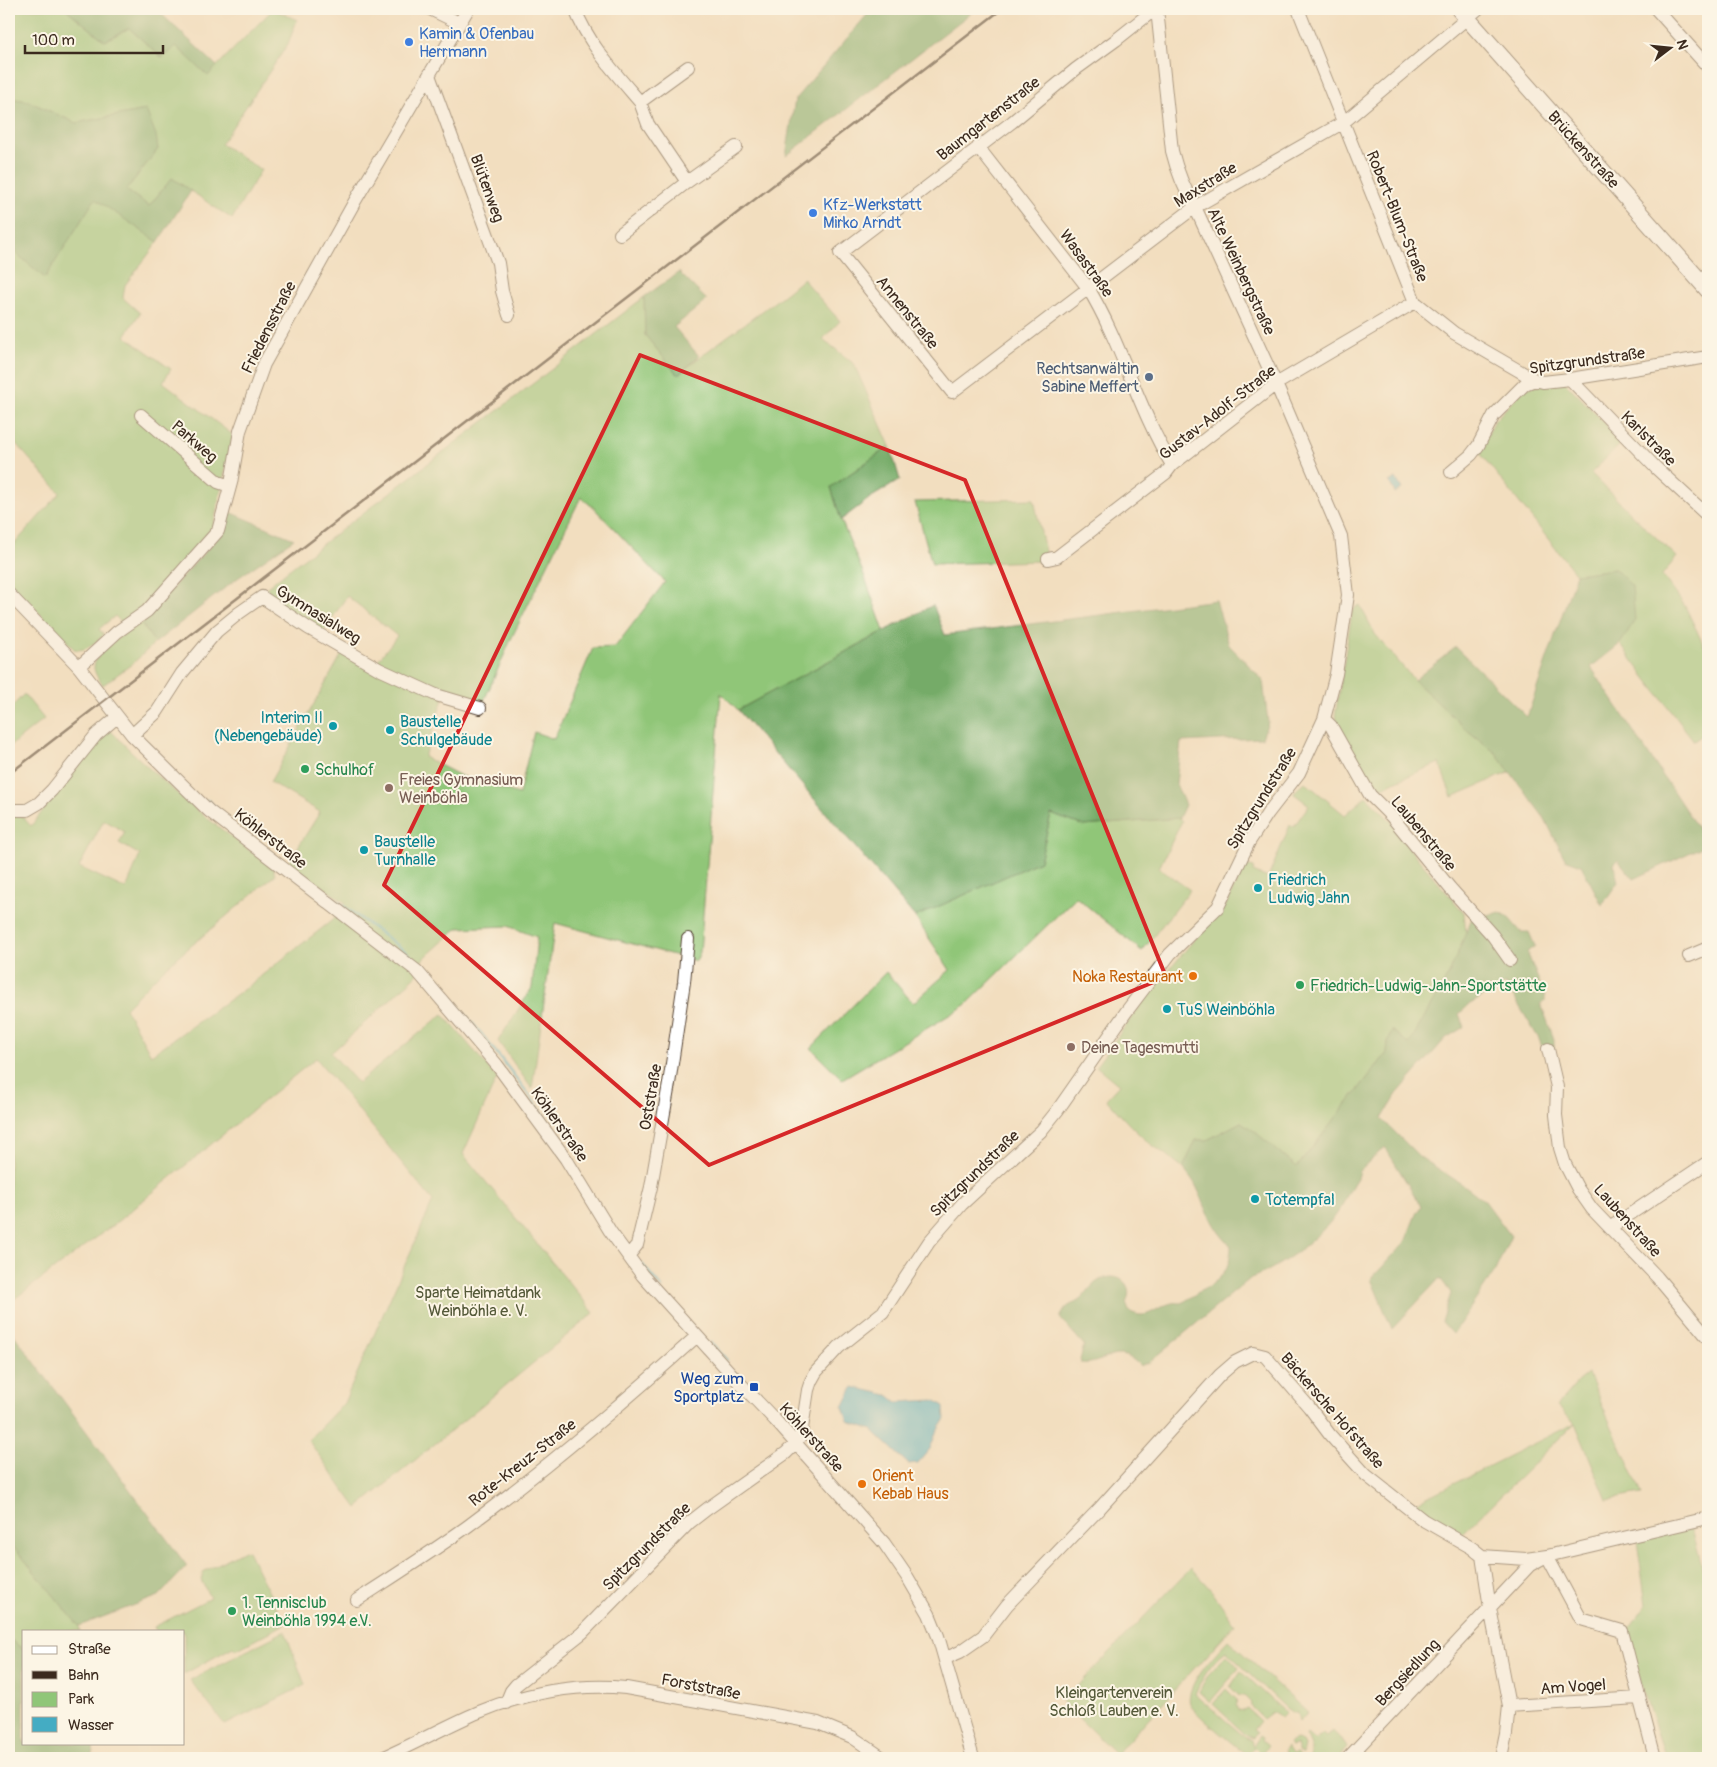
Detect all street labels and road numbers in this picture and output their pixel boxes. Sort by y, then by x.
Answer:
street label: Baumgartenstraße [933,72,1044,165]
street label: Brückenstraße [1543,107,1623,193]
street label: Robert-Blum-Straße [1362,148,1433,285]
street label: Blütenweg [466,152,509,225]
street label: Maxstraße [1170,158,1241,212]
street label: Alte Weinbergstraße [1203,205,1279,338]
street label: Wasastraße [1055,226,1118,302]
street label: Annenstraße [872,272,943,353]
street label: Friedensstraße [237,278,301,377]
street label: Spitzgrundstraße [1528,343,1646,379]
street label: Gustav-Adolf-Straße [1155,361,1280,465]
street label: Karlstraße [1616,407,1680,471]
street label: Parkweg [167,416,222,467]
street label: Gymnasialweg [272,581,365,649]
street label: Spitzgrundstraße [1222,744,1301,853]
street label: Laubenstraße [1386,792,1460,875]
street label: Köhlerstraße [230,804,311,873]
street label: Oststraße [635,1062,667,1132]
street label: Köhlerstraße [526,1083,592,1166]
street label: Spitzgrundstraße [926,1126,1024,1221]
street label: Laubenstraße [1589,1180,1665,1262]
street label: Bäckersche Hofstraße [1276,1348,1388,1473]
street label: Köhlerstraße [775,1399,848,1477]
street label: Rote-Kreuz-Straße [465,1415,580,1511]
street label: Spitzgrundstraße [598,1498,695,1595]
street label: Bergsiedlung [1371,1635,1444,1711]
street label: Forststraße [660,1670,742,1704]
street label: Am Vogel [1540,1675,1607,1699]

